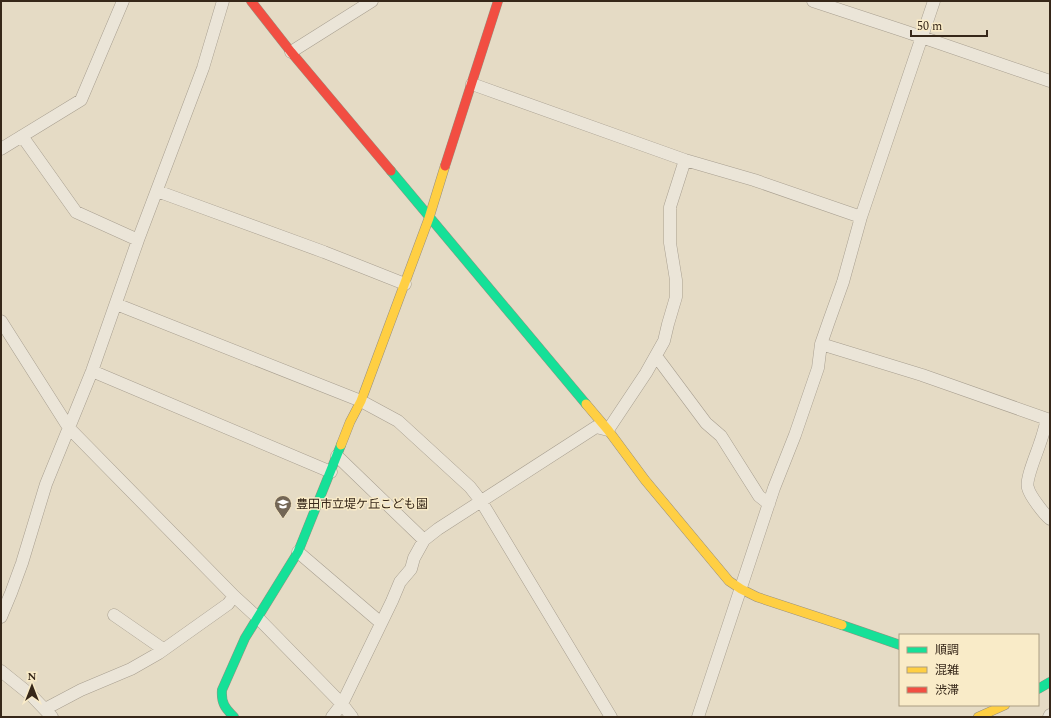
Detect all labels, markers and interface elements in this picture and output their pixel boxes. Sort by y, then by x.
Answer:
scale bar [911,12,987,38]
text: 50 m [917,17,942,36]
school or university icon: 豊田市立堤ケ丘こども園 [273,494,293,519]
place label: 豊田市立堤ケ丘こども園 [296,495,428,514]
legend [899,634,1039,706]
text: 順調 [935,641,959,660]
text: 混雑 [935,661,959,680]
north arrow [12,666,52,706]
text: N [28,668,37,685]
text: 渋滞 [935,681,959,700]

